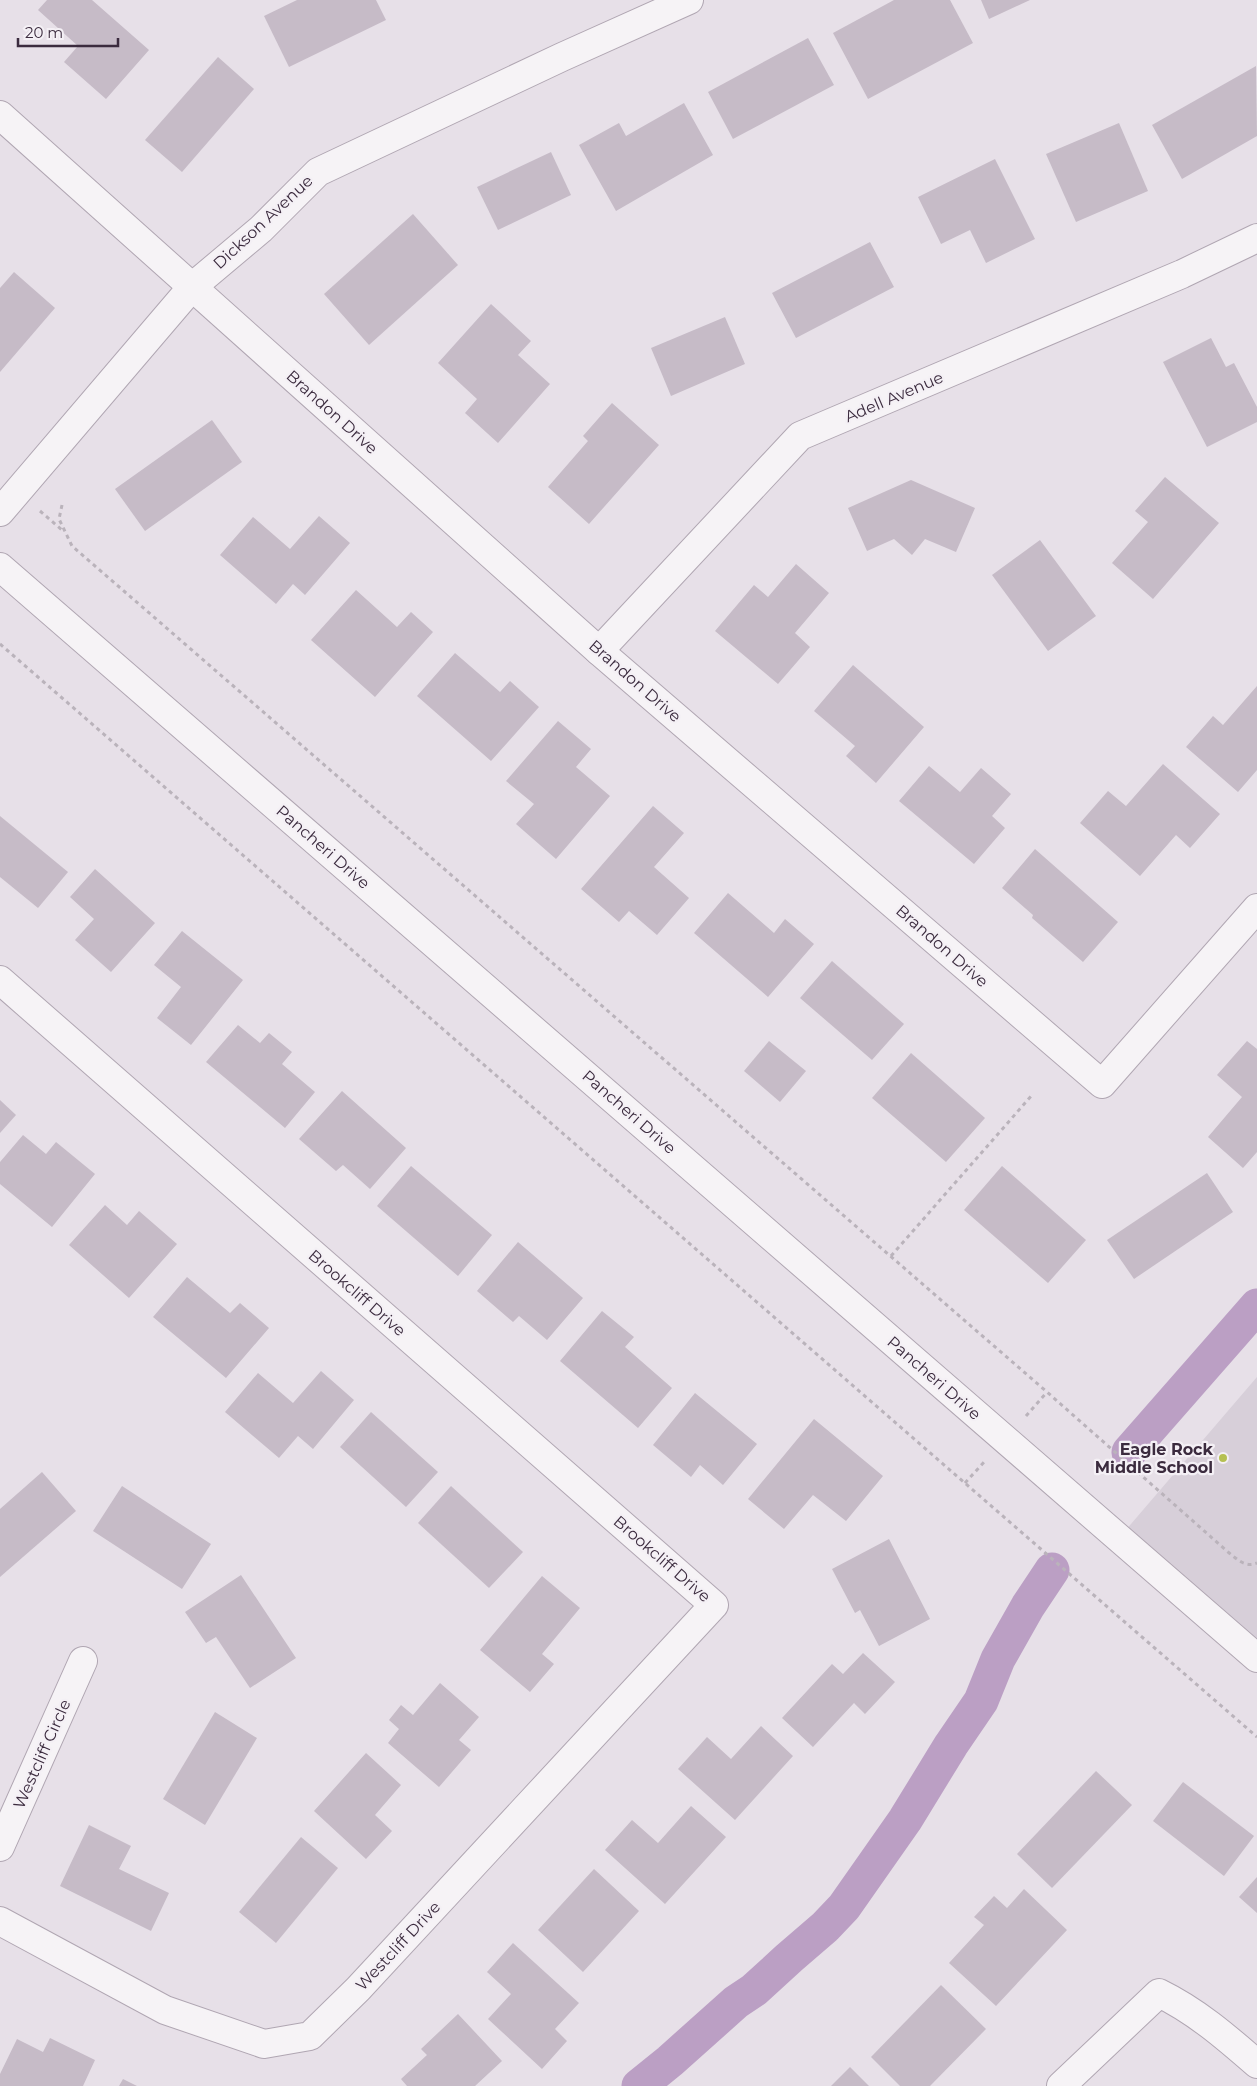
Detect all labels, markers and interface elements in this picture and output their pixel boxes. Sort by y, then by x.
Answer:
scale bar [18,15,118,47]
text: 20 m [25,23,63,42]
street label: Dickson Avenue [209,171,317,273]
street label: Brandon Drive [283,366,381,458]
street label: Adell Avenue [842,368,946,426]
street label: Brandon Drive [585,636,685,726]
street label: Pancheri Drive [272,801,374,893]
street label: Brandon Drive [892,901,992,991]
street label: Pancheri Drive [578,1066,680,1158]
street label: Brookcliff Drive [305,1246,409,1340]
street label: Pancheri Drive [883,1332,985,1424]
place label: Eagle Rock Middle School [1095,1440,1214,1477]
marker: Eagle Rock Middle School [1217,1452,1229,1464]
street label: Brookcliff Drive [610,1512,714,1606]
street label: Westcliff Circle [9,1696,75,1812]
street label: Westcliff Drive [352,1897,444,1995]

